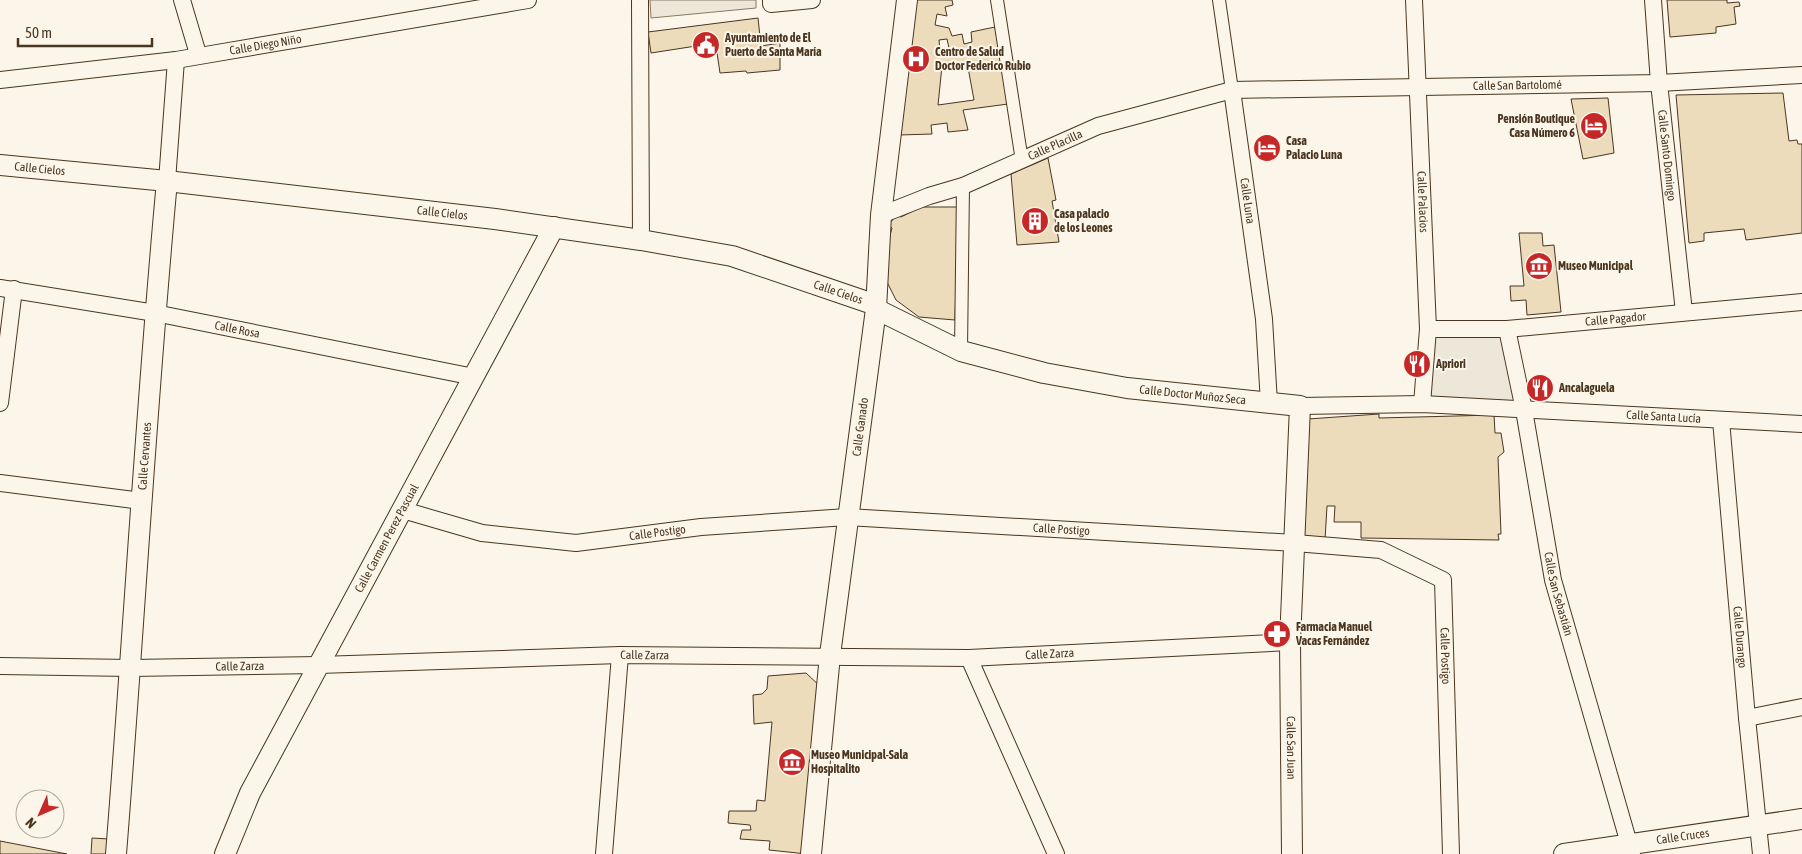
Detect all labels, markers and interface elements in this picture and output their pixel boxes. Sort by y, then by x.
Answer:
scale bar [18,15,151,47]
text: 50 m [25,24,52,41]
public building icon: Ayuntamiento de El Puerto de Santa María [691,30,721,60]
place label: Ayuntamiento de El Puerto de Santa María [724,31,822,59]
street label: Calle Diego Niño [228,32,303,58]
hospital icon: Centro de Salud Doctor Federico Rubio [901,44,931,74]
place label: Centro de Salud Doctor Federico Rubio [935,45,1031,73]
street label: Calle San Bartolomé [1473,78,1562,93]
street label: Calle Santo Domingo [1655,109,1679,202]
hotel icon: Pensión Boutique Casa Número 6 [1579,111,1609,141]
place label: Pensión Boutique Casa Número 6 [1498,112,1576,140]
street label: Calle Placilla [1026,127,1085,163]
hotel icon: Casa Palacio Luna [1252,133,1282,163]
place label: Casa Palacio Luna [1286,134,1343,162]
street label: Calle Cielos [14,159,66,178]
street label: Calle Palacios [1414,171,1431,233]
street label: Calle Luna [1237,177,1258,225]
street label: Calle Cielos [416,203,468,223]
building icon: Casa palacio de los Leones [1020,206,1050,236]
place label: Casa palacio de los Leones [1054,207,1113,235]
museum icon: Museo Municipal [1524,251,1554,281]
place label: Museo Municipal [1558,259,1634,273]
street label: Calle Cielos [812,277,865,307]
street label: Calle Pagador [1585,309,1647,329]
street label: Calle Rosa [213,318,261,341]
restaurant icon: Apriori [1402,349,1432,379]
place label: Apriori [1435,357,1466,371]
restaurant icon: Ancalaguela [1525,373,1555,403]
place label: Ancalaguela [1558,381,1615,395]
street label: Calle Doctor Muñoz Seca [1139,382,1247,407]
street label: Calle Ganado [849,396,871,457]
street label: Calle Santa Lucía [1626,408,1701,426]
street label: Calle Cervantes [135,422,154,490]
street label: Calle Carmen Perez Pascual [352,481,422,595]
street label: Calle Postigo [1033,521,1091,538]
street label: Calle Postigo [628,522,687,543]
street label: Calle San Sebastián [1541,551,1576,638]
street label: Calle Durango [1730,606,1750,669]
pharmacy icon: Farmacia Manuel Vacas Fernández [1262,619,1292,649]
place label: Farmacia Manuel Vacas Fernández [1295,620,1373,648]
street label: Calle Postigo [1437,627,1453,685]
street label: Calle Zarza [1025,646,1074,662]
street label: Calle Zarza [620,648,669,662]
street label: Calle Zarza [215,659,264,674]
street label: Calle San Juan [1284,716,1298,780]
museum icon: Museo Municipal-Sala Hospitalito [777,747,807,777]
place label: Museo Municipal-Sala Hospitalito [811,748,909,776]
north arrow [15,789,65,839]
text: N [22,815,39,832]
street label: Calle Cruces [1655,826,1710,847]

